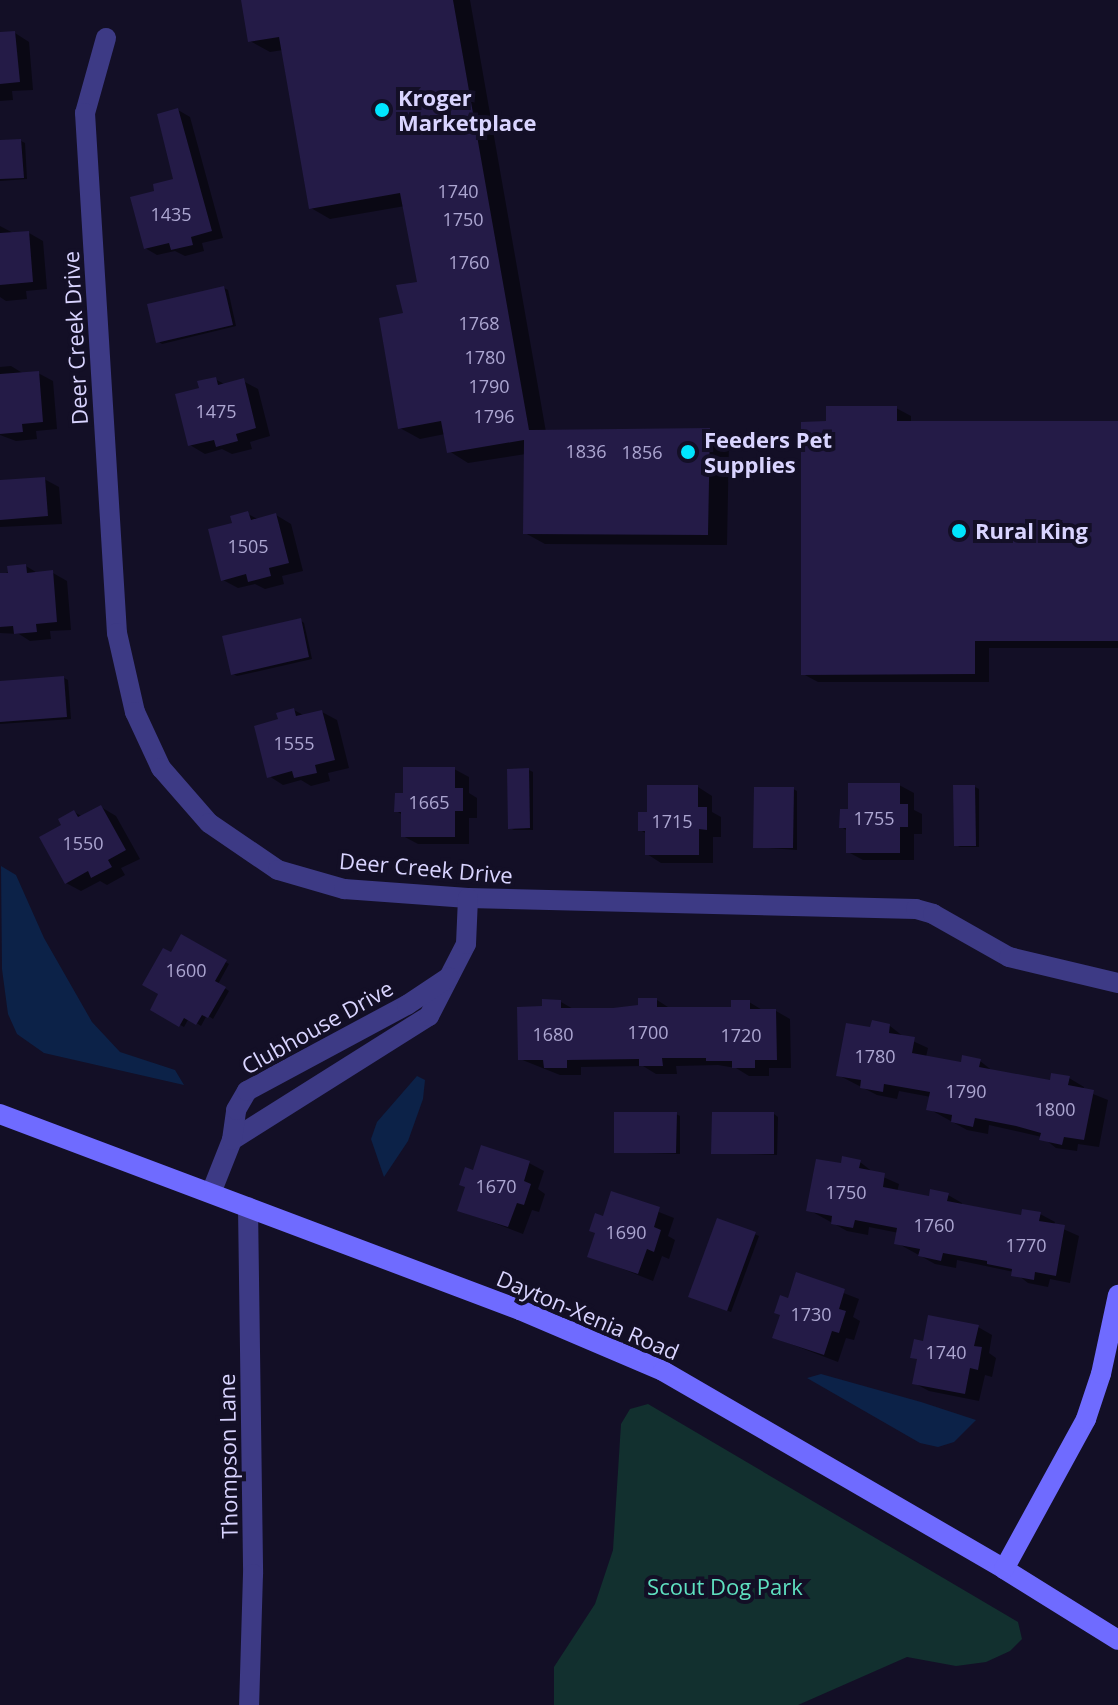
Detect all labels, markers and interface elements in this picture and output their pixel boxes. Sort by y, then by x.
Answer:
place label: Kroger Marketplace [398,84,536,136]
marker: Kroger Marketplace [373,101,391,119]
house number: 1740 [437,180,479,202]
house number: 1435 [150,203,192,225]
house number: 1750 [442,208,484,230]
street label: Deer Creek Drive [57,250,93,426]
house number: 1760 [448,251,490,273]
house number: 1768 [458,312,500,334]
house number: 1780 [464,346,506,368]
house number: 1790 [468,375,510,397]
house number: 1475 [195,400,237,422]
house number: 1796 [473,405,515,427]
place label: Feeders Pet Supplies [704,426,832,478]
house number: 1836 [565,440,607,462]
house number: 1856 [621,441,663,463]
marker: Feeders Pet Supplies [679,443,697,461]
place label: Rural King [975,518,1088,544]
marker: Rural King [950,522,968,540]
house number: 1505 [227,535,269,557]
house number: 1555 [273,732,315,754]
house number: 1665 [408,791,450,813]
house number: 1755 [853,807,895,829]
house number: 1715 [651,810,693,832]
house number: 1550 [62,832,104,854]
street label: Deer Creek Drive [338,847,514,889]
house number: 1600 [165,959,207,981]
street label: Clubhouse Drive [237,974,397,1080]
house number: 1700 [627,1021,669,1043]
house number: 1680 [532,1023,574,1045]
house number: 1720 [720,1024,762,1046]
house number: 1780 [854,1045,896,1067]
house number: 1790 [945,1080,987,1102]
house number: 1800 [1034,1098,1076,1120]
house number: 1670 [475,1175,517,1197]
house number: 1750 [825,1181,867,1203]
house number: 1760 [913,1214,955,1236]
house number: 1690 [605,1221,647,1243]
house number: 1770 [1005,1234,1047,1256]
street label: Dayton-Xenia Road [493,1265,683,1365]
house number: 1730 [790,1303,832,1325]
house number: 1740 [925,1341,967,1363]
street label: Thompson Lane [213,1373,243,1539]
park label: Scout Dog Park [647,1574,803,1600]

